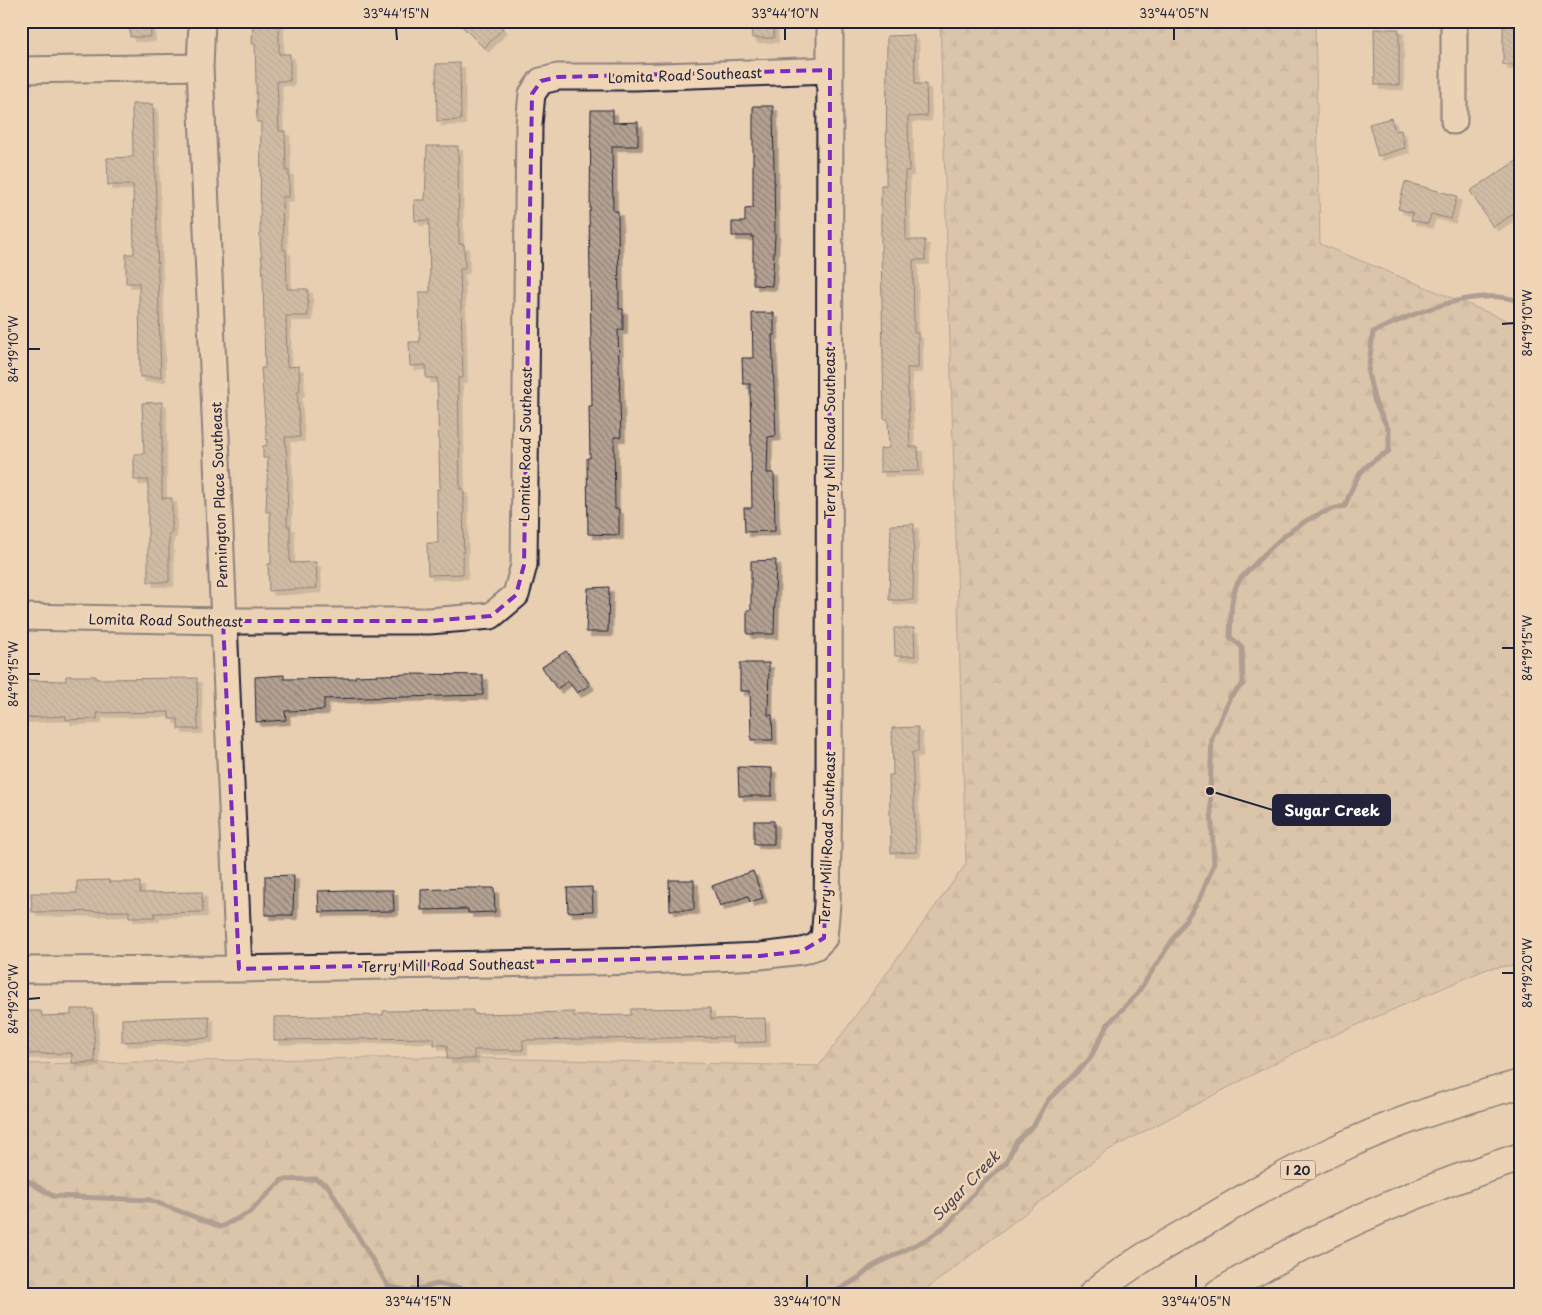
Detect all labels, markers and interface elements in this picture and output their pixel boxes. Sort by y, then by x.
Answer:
text: 33°44'15"N [363,4,429,22]
text: 33°44'10"N [751,4,819,22]
text: 33°44'05"N [1139,4,1209,22]
street label: Lomita Road Southeast [607,62,763,88]
text: 84°19'10"W [1518,289,1536,357]
text: 84°19'10"W [4,315,22,383]
street label: Terry Mill Road Southeast [819,346,840,520]
street label: Lomita Road Southeast [513,366,537,521]
street label: Pennington Place Southeast [205,401,233,589]
street label: Lomita Road Southeast [89,608,244,632]
text: 84°19'15"W [1518,614,1536,681]
text: 84°19'15"W [4,640,22,707]
street label: Terry Mill Road Southeast [813,750,841,925]
callout: Sugar Creek [1273,795,1390,825]
text: Sugar Creek [1284,798,1380,821]
text: 84°19'20"W [1518,937,1536,1008]
street label: Terry Mill Road Southeast [361,953,535,977]
text: 84°19'20"W [4,963,22,1034]
water label: Sugar Creek [925,1144,1005,1226]
road number: I 20 [1280,1160,1316,1180]
text: 33°44'15"N [385,1292,451,1310]
text: 33°44'10"N [773,1292,841,1310]
text: 33°44'05"N [1161,1292,1231,1310]

